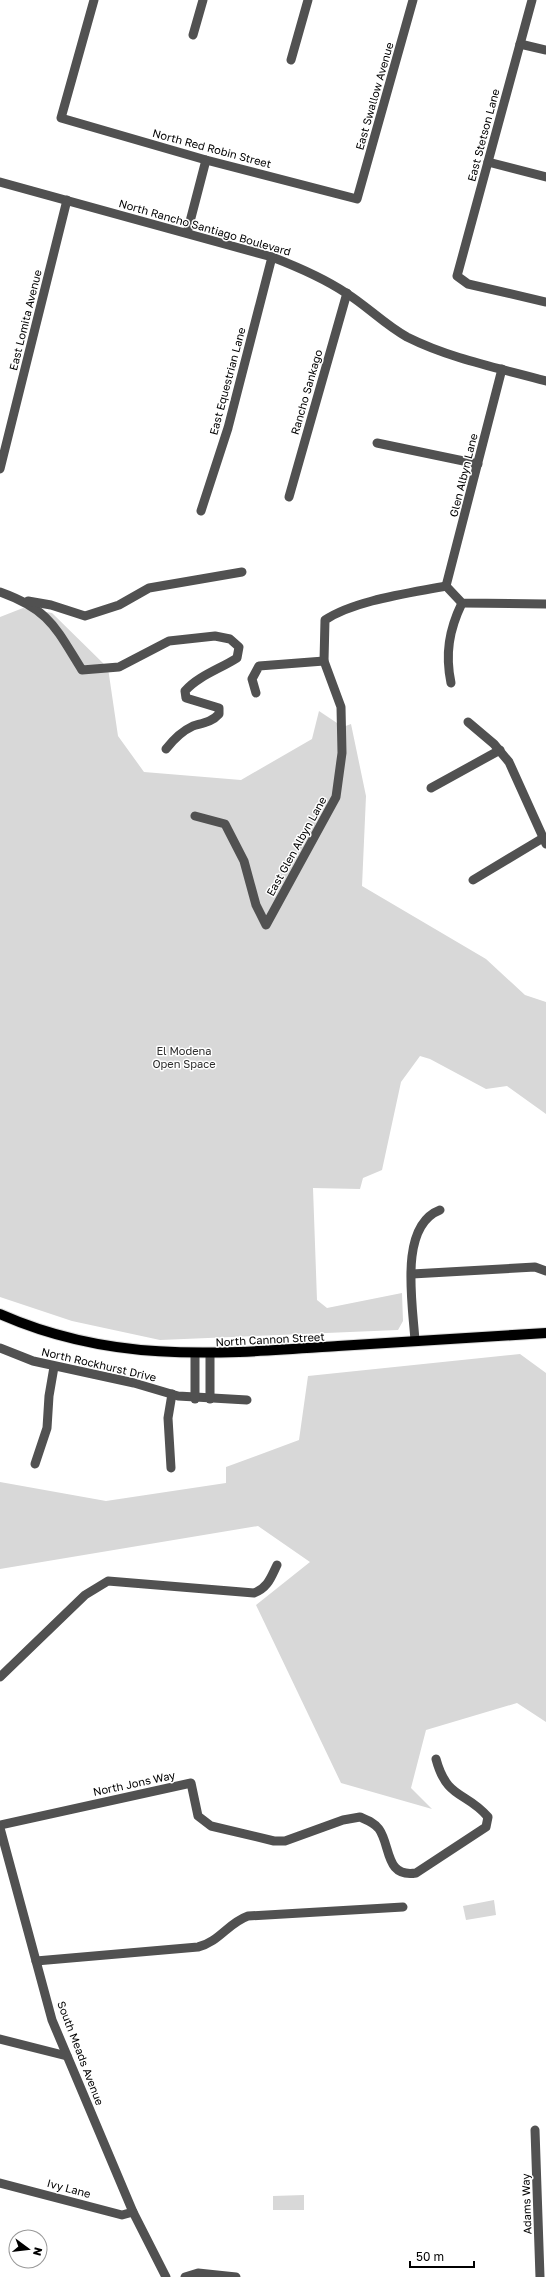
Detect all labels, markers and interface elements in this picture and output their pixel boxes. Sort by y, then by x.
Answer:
street label: East Swallow Avenue [352,41,396,151]
street label: East Stetson Lane [464,87,502,183]
street label: North Red Robin Street [151,126,273,170]
street label: North Rancho Santiago Boulevard [117,196,293,258]
street label: East Lomita Avenue [6,268,44,372]
street label: East Equestrian Lane [206,326,248,436]
street label: Rancho Sankago [288,347,325,436]
street label: Glen Albyn Lane [446,432,480,518]
street label: East Glen Albyn Lane [263,794,329,898]
park label: El Modena Open Space [152,1044,216,1070]
street label: North Cannon Street [215,1330,325,1348]
street label: North Rockhurst Drive [40,1344,158,1384]
street label: North Jons Way [92,1768,176,1798]
street label: South Meads Avenue [55,1999,107,2107]
street label: Adams Way [518,2173,534,2235]
street label: Ivy Lane [46,2176,92,2200]
north arrow [8,2229,48,2269]
scale bar [410,2243,474,2269]
text: N [31,2246,46,2257]
text: 50 m [416,2249,444,2264]

